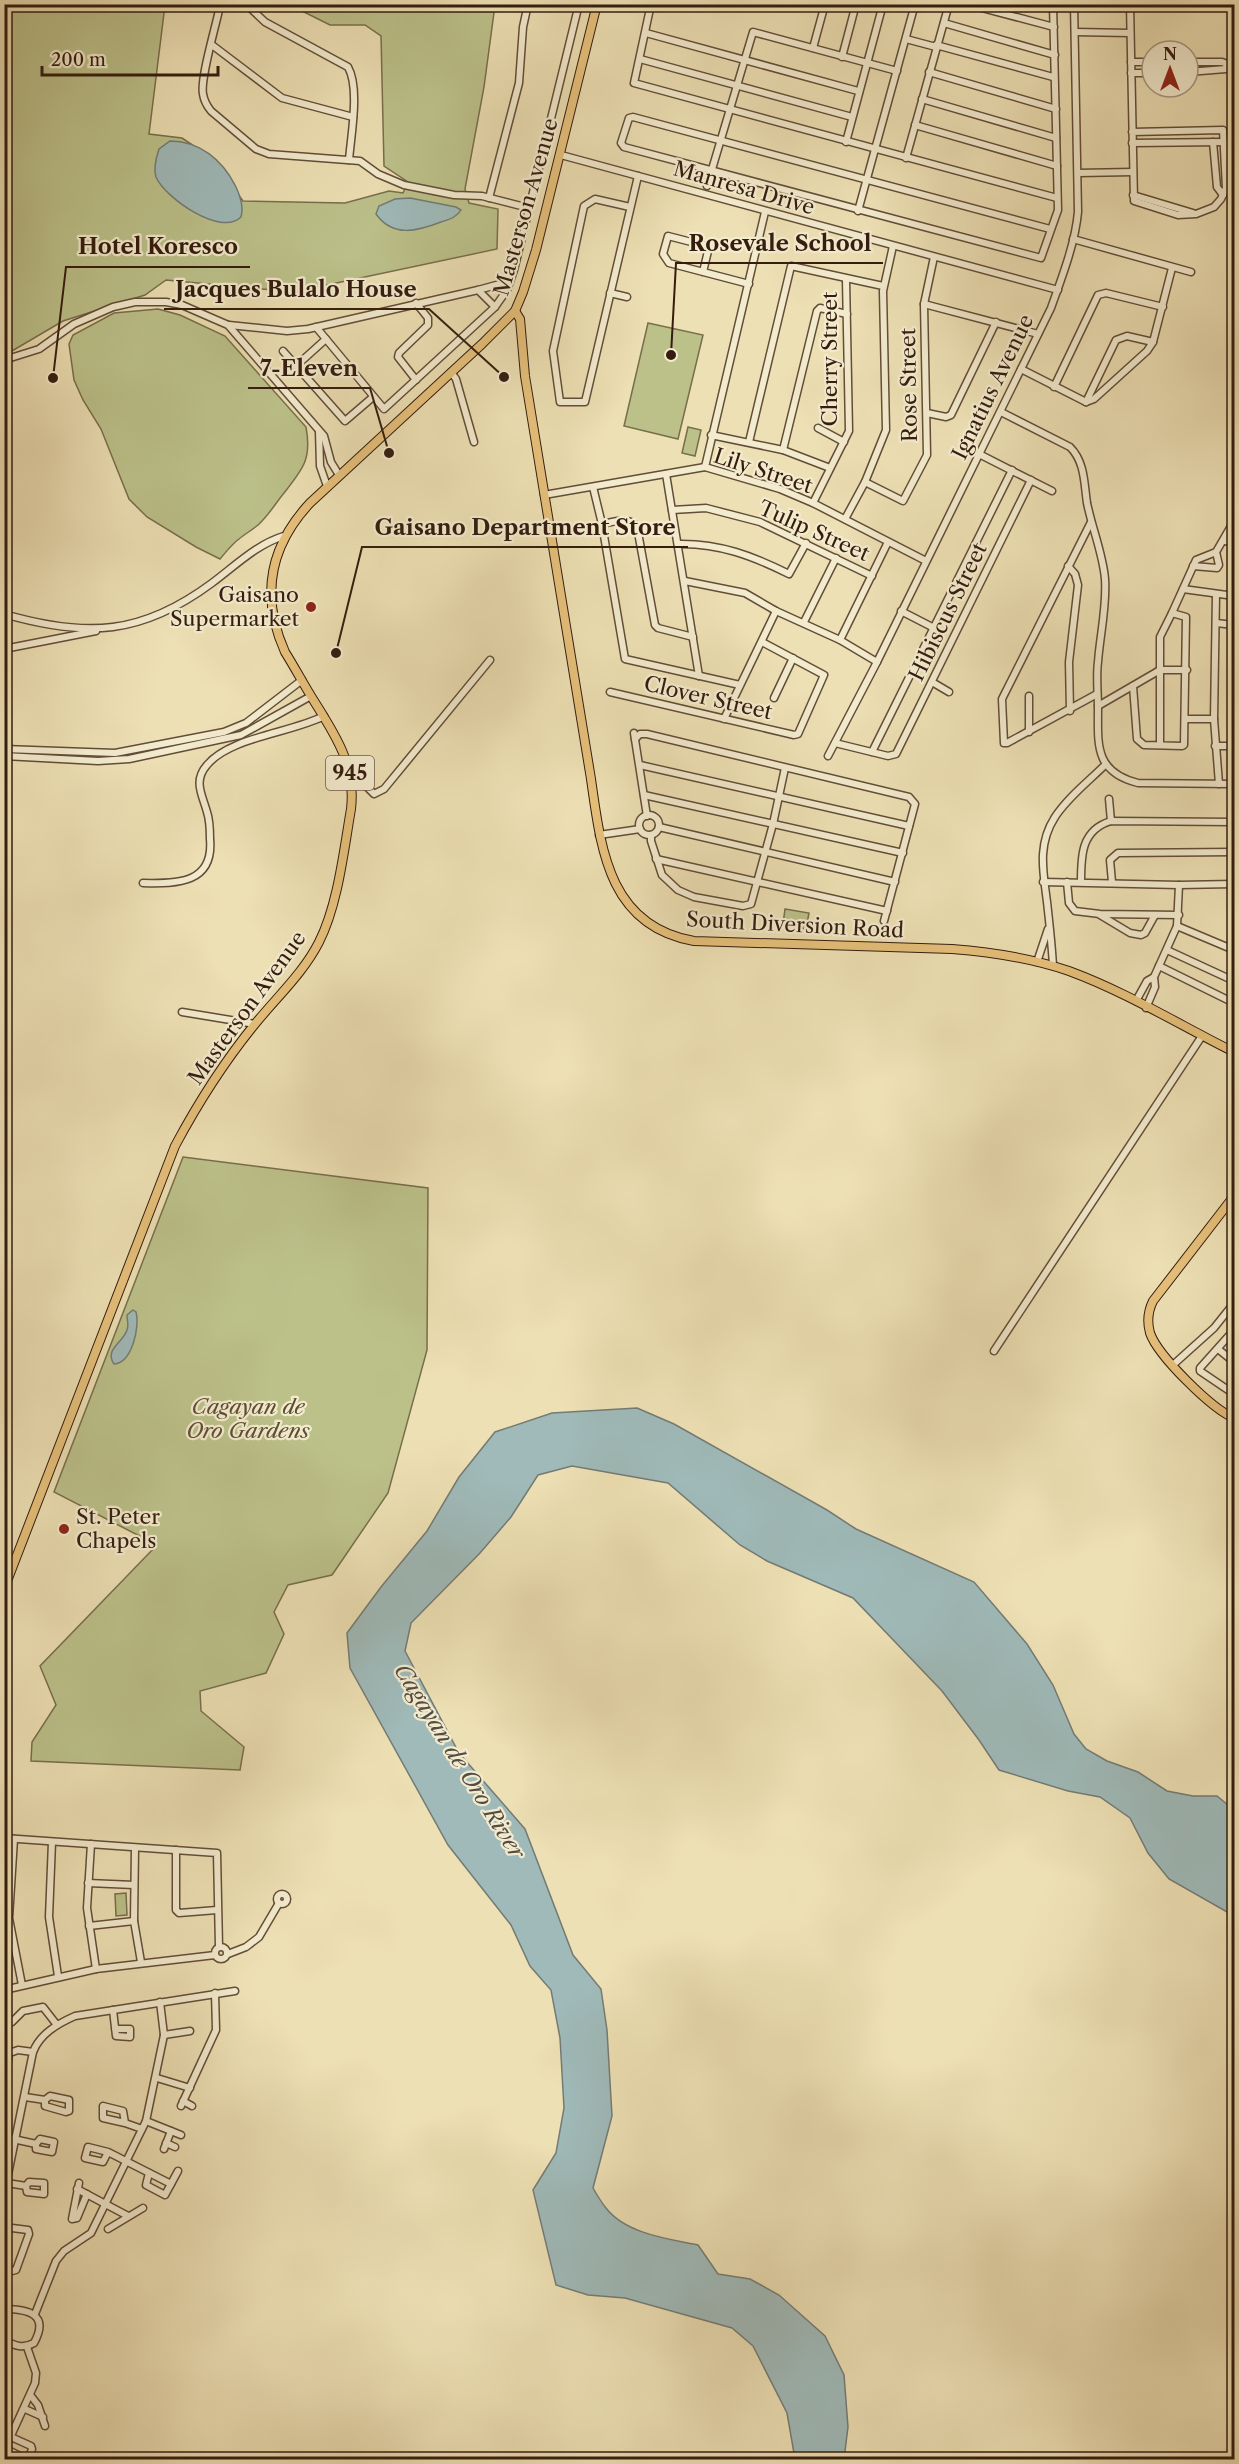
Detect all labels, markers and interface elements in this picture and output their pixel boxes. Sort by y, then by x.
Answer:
scale bar [42,39,218,77]
north arrow [1140,39,1200,99]
text: N [1163,44,1177,64]
text: 200 m [51,49,106,71]
street label: Masterson Avenue [488,115,563,299]
street label: Manresa Drive [671,155,818,220]
callout: Rosevale School [676,223,883,263]
callout: Hotel Koresco [66,227,250,267]
text: Rosevale School [689,230,872,257]
text: Hotel Koresco [78,233,238,260]
callout: Jacques Bulalo House [164,269,429,309]
text: Jacques Bulalo House [171,276,417,303]
street label: Cherry Street [817,291,842,426]
street label: Ignatius Avenue [947,310,1038,463]
street label: Rose Street [895,327,922,442]
callout: 7-Eleven [248,348,370,388]
text: 7-Eleven [260,355,358,382]
street label: Lily Street [711,443,816,498]
street label: Tulip Street [755,495,874,566]
callout: Gaisano Department Store [362,507,688,547]
text: Gaisano Department Store [374,514,676,541]
street label: Hibiscus Street [903,538,992,685]
place label: Gaisano Supermarket [170,582,300,631]
marker: Gaisano Supermarket [304,600,318,614]
street label: Clover Street [642,671,775,725]
road number: 945 [326,756,374,790]
street label: South Diversion Road [685,906,905,943]
street label: Masterson Avenue [182,926,311,1089]
park label: Cagayan de Oro Gardens [186,1394,311,1443]
place label: St. Peter Chapels [76,1504,160,1553]
marker: St. Peter Chapels [57,1522,71,1536]
water label: Cagayan de Oro River [388,1659,532,1865]

